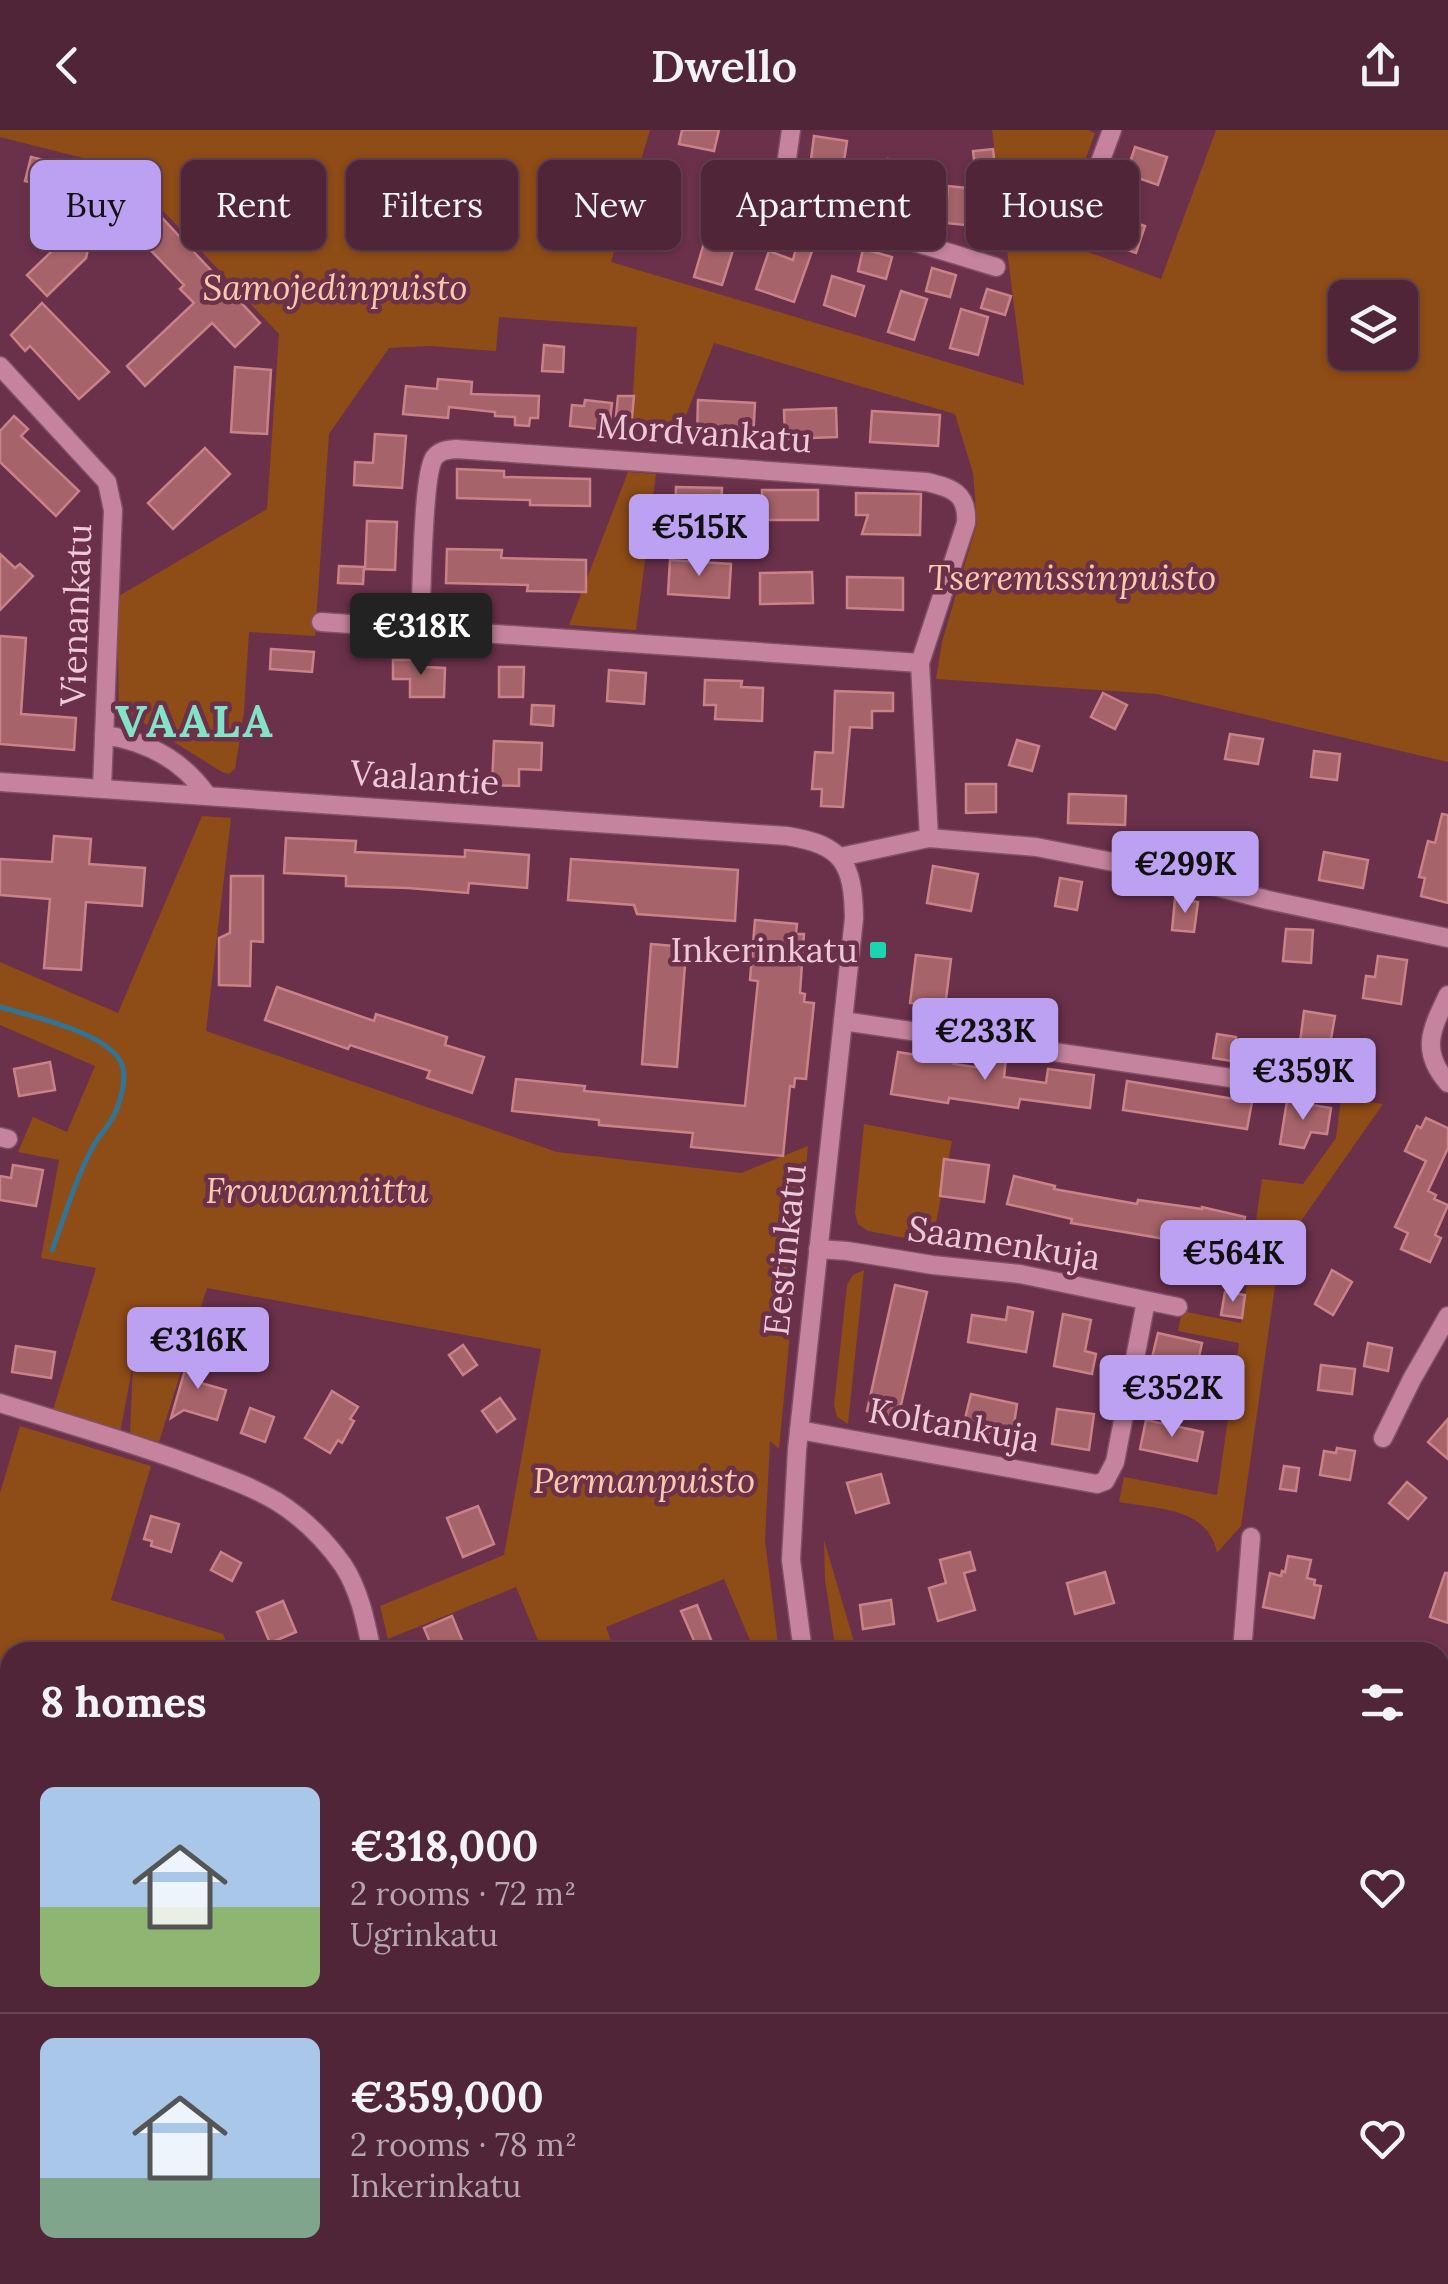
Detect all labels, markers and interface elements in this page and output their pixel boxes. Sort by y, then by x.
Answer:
text: Dwello [651,37,797,94]
icon: back [40,38,95,93]
icon: share [1353,38,1408,93]
chip: Buy [30,160,161,250]
chip: Rent [181,160,326,250]
chip: Filters [346,160,518,250]
chip: New [538,160,681,250]
chip: Apartment [701,160,946,250]
chip: House [966,160,1139,250]
park label: Samojedinpuisto [203,265,467,310]
map controls [1328,280,1418,370]
button: layers [1328,280,1418,370]
street label: Mordvankatu [595,403,813,462]
pin: €515K [629,494,769,579]
text: €515K [651,506,747,547]
street label: Vienankatu [50,523,101,708]
park label: Tseremissinpuisto [928,555,1216,600]
pin: €318K [351,593,491,678]
text: €318K [372,605,470,646]
district label: VAALA [115,692,275,749]
street label: Vaalantie [348,750,501,805]
pin: €299K [1115,831,1255,916]
text: €299K [1134,843,1236,884]
place label: Inkerinkatu [671,927,858,972]
marker: Inkerinkatu [867,939,889,961]
pin: €233K [915,998,1055,1083]
text: €233K [934,1010,1036,1051]
pin: €359K [1233,1038,1373,1123]
text: €359K [1252,1050,1354,1091]
street label: Eestinkatu [753,1162,816,1338]
park label: Frouvanniittu [205,1168,429,1213]
street label: Saamenkuja [905,1205,1104,1280]
pin: €564K [1163,1220,1303,1305]
text: €564K [1182,1232,1284,1273]
pin: €316K [128,1307,268,1392]
text: €316K [149,1319,247,1360]
pin: €352K [1102,1355,1242,1440]
text: €352K [1122,1367,1222,1408]
street label: Koltankuja [865,1387,1043,1462]
park label: Permanpuisto [533,1458,755,1503]
text: 8 homes [40,1675,207,1729]
icon: filters [1355,1675,1410,1730]
text: €318,000 [350,1819,539,1873]
icon: home [120,1827,240,1947]
icon: heart [1355,1860,1410,1915]
text: 2 rooms · 72 m² [350,1873,576,1914]
text: Ugrinkatu [350,1914,498,1955]
text: €359,000 [350,2070,544,2124]
icon: home [120,2078,240,2198]
icon: heart [1355,2111,1410,2166]
text: 2 rooms · 78 m² [350,2124,577,2165]
text: Inkerinkatu [350,2165,521,2206]

